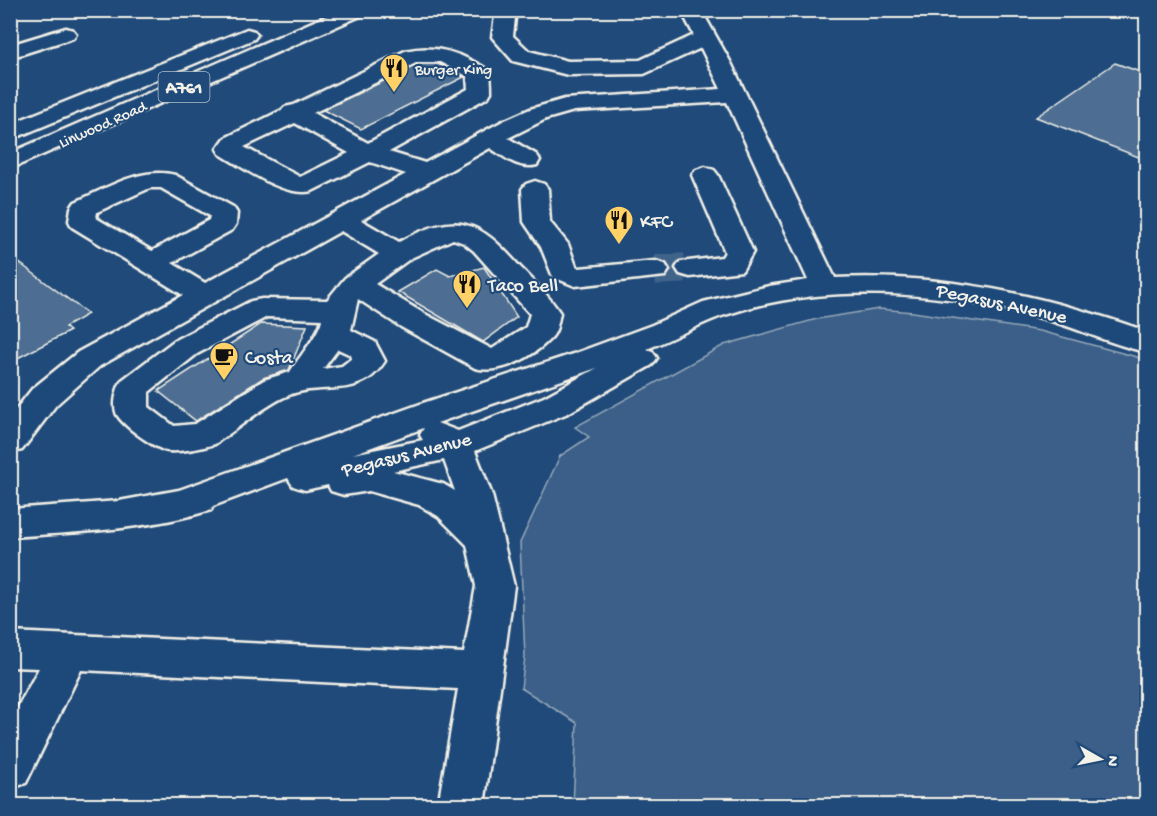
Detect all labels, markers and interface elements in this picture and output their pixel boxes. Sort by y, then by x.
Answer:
restaurant icon: Burger King [378,52,410,94]
place label: Burger King [414,62,492,81]
road number: A761 [158,72,210,102]
street label: Linwood Road [57,98,152,154]
restaurant icon: KFC [603,204,635,246]
place label: KFC [640,212,673,235]
restaurant icon: Taco Bell [451,268,483,310]
place label: Taco Bell [487,276,558,299]
street label: Pegasus Avenue [933,280,1069,331]
cafe icon: Costa [208,340,240,382]
place label: Costa [245,348,294,371]
street label: Pegasus Avenue [339,429,475,484]
north arrow [1070,729,1130,789]
text: N [1101,754,1122,768]

